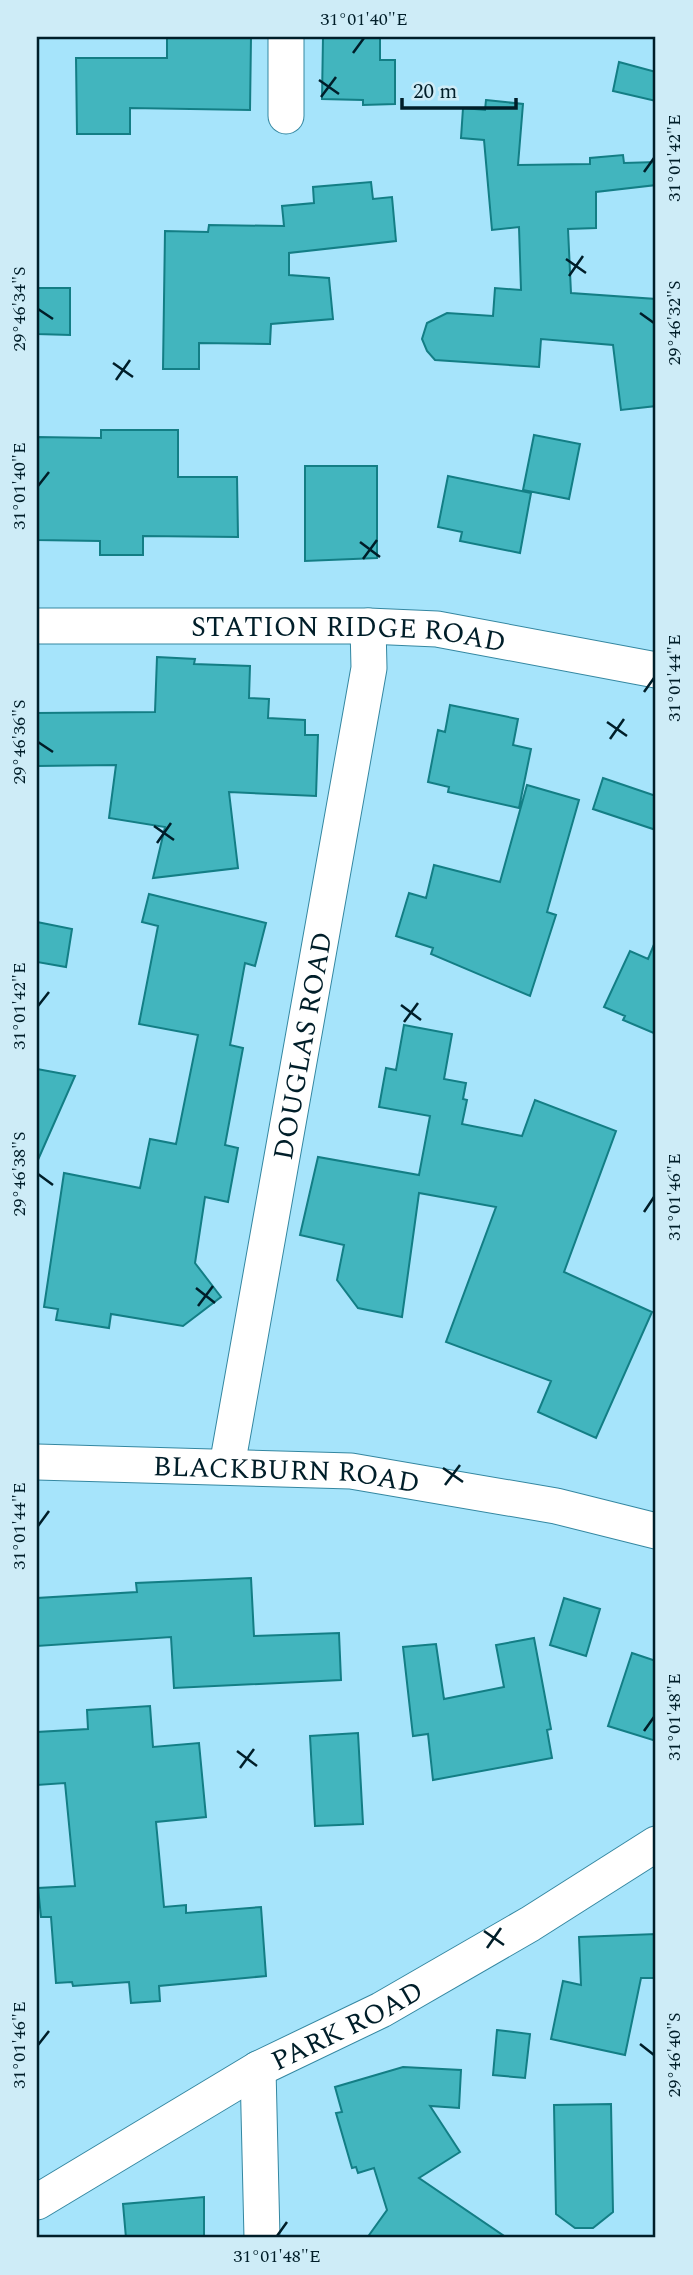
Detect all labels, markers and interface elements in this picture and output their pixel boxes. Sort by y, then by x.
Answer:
text: 31°01'40"E [320,6,408,33]
scale bar [402,66,516,110]
text: 20 m [413,76,457,108]
text: 31°01'42"E [661,114,688,202]
text: 29°46'34"S [6,266,33,352]
text: 29°46'32"S [661,280,688,366]
text: 31°01'40"E [6,442,33,530]
street label: STATION RIDGE ROAD [191,606,509,664]
text: 31°01'44"E [661,634,688,722]
text: 29°46'36"S [6,699,33,785]
street label: DOUGLAS ROAD [262,928,345,1163]
text: 31°01'42"E [6,962,33,1050]
text: 29°46'38"S [6,1131,33,1217]
text: 31°01'46"E [661,1153,688,1241]
street label: BLACKBURN ROAD [152,1445,423,1505]
text: 31°01'44"E [6,1482,33,1570]
text: 31°01'48"E [661,1673,688,1761]
street label: PARK ROAD [264,1970,432,2083]
text: 31°01'46"E [6,2001,33,2089]
text: 29°46'40"S [661,2012,688,2098]
text: 31°01'48"E [233,2243,321,2270]

